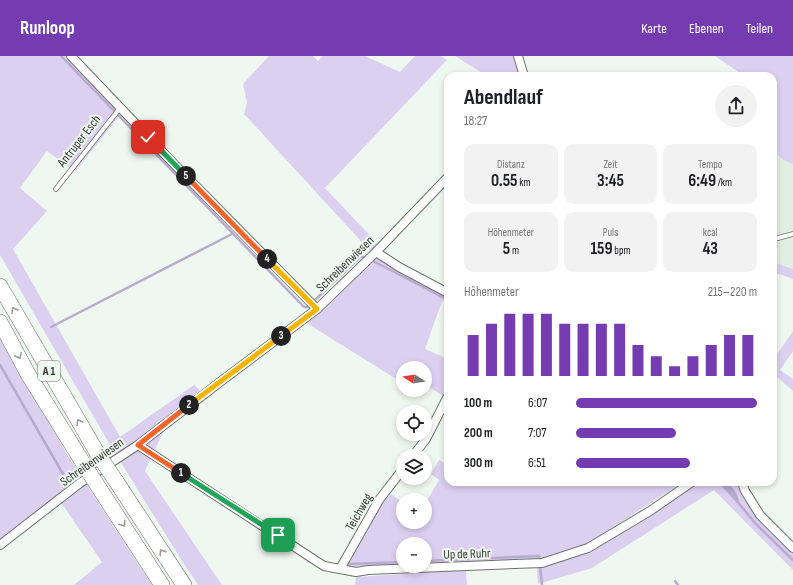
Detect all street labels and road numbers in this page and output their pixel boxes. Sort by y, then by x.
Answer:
street label: Antruper Esch [53,112,104,171]
street label: Schreibenwiesen [313,233,377,295]
road number: A 1 [38,361,60,381]
street label: Schreibenwiesen [57,434,127,490]
street label: Teichweg [342,490,376,534]
street label: Up de Ruhr [443,545,491,563]

